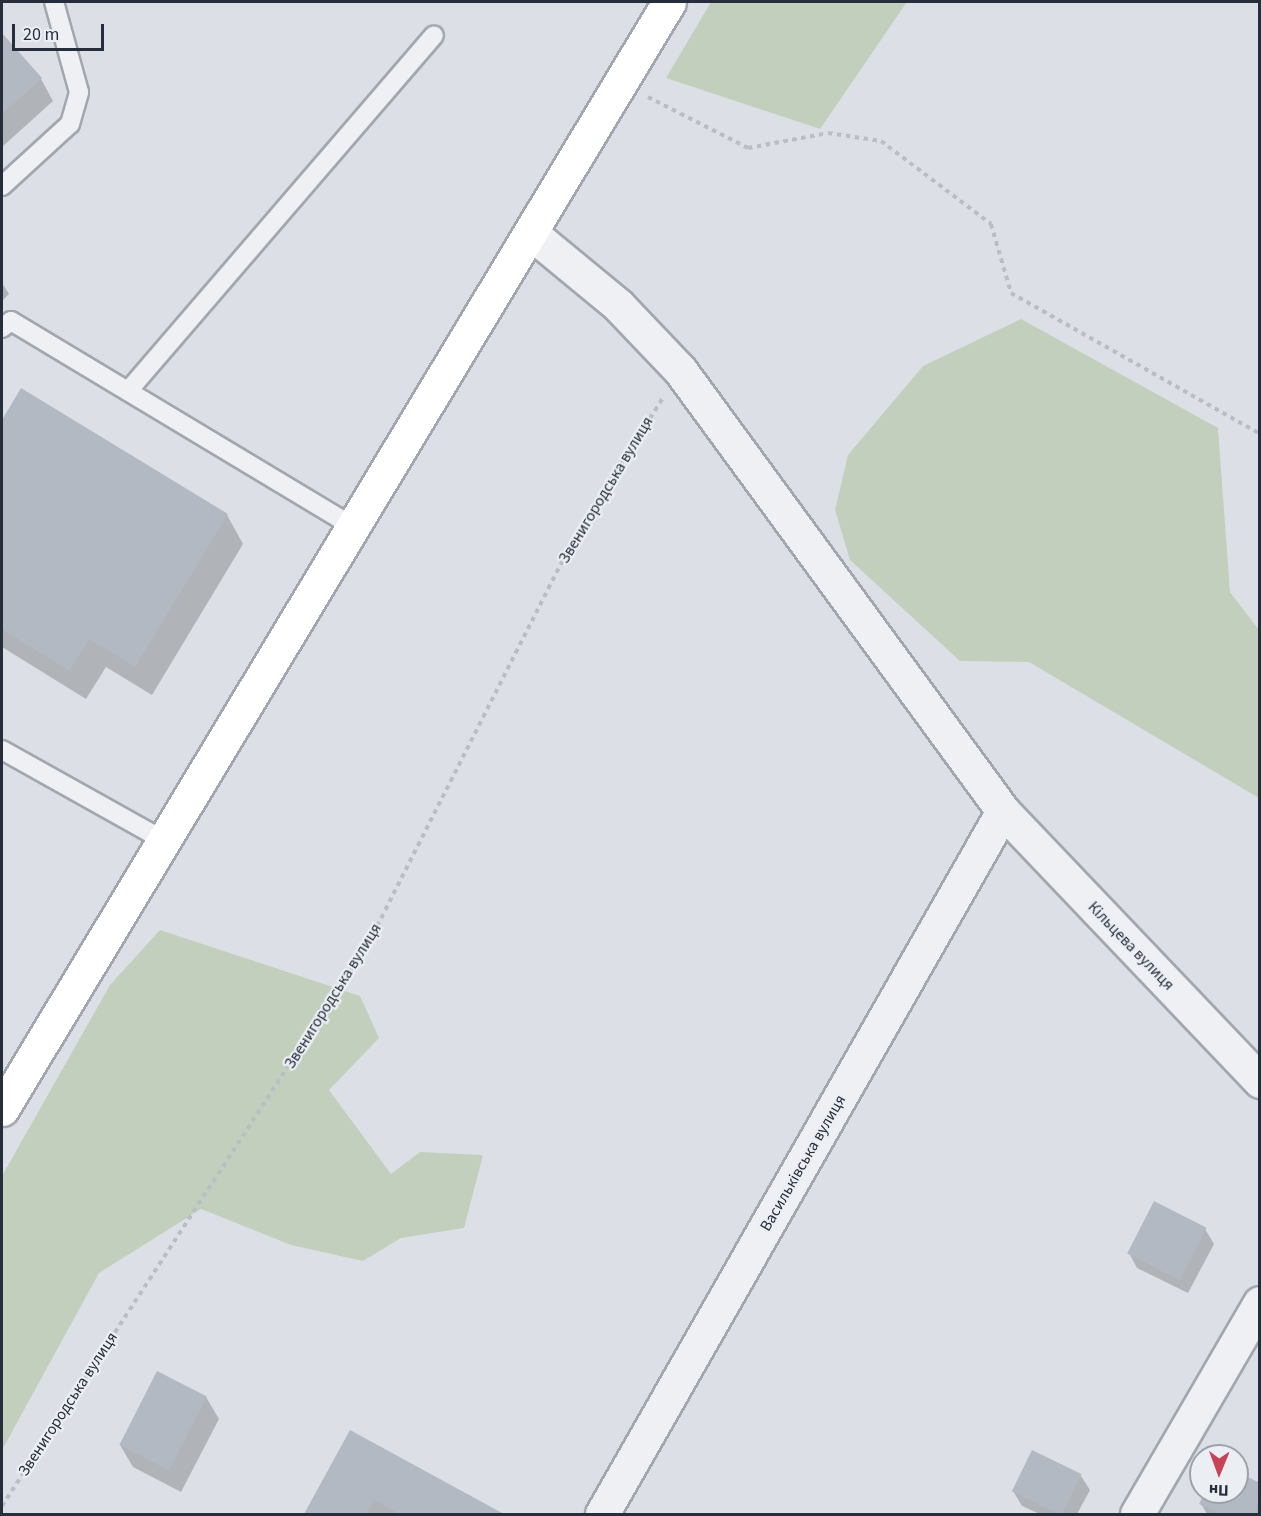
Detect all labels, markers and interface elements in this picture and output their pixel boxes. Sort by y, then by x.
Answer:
scale bar [15,12,106,50]
text: 20 m [23,22,59,47]
street label: Звенигородська вулиця [555,413,657,567]
street label: Кільцева вулиця [1084,898,1178,994]
street label: Звенигородська вулиця [280,920,386,1072]
street label: Васильківська вулиця [756,1091,850,1235]
street label: Звенигородська вулиця [14,1328,122,1480]
north arrow [1189,1444,1249,1504]
text: Пн [1209,1479,1229,1501]

